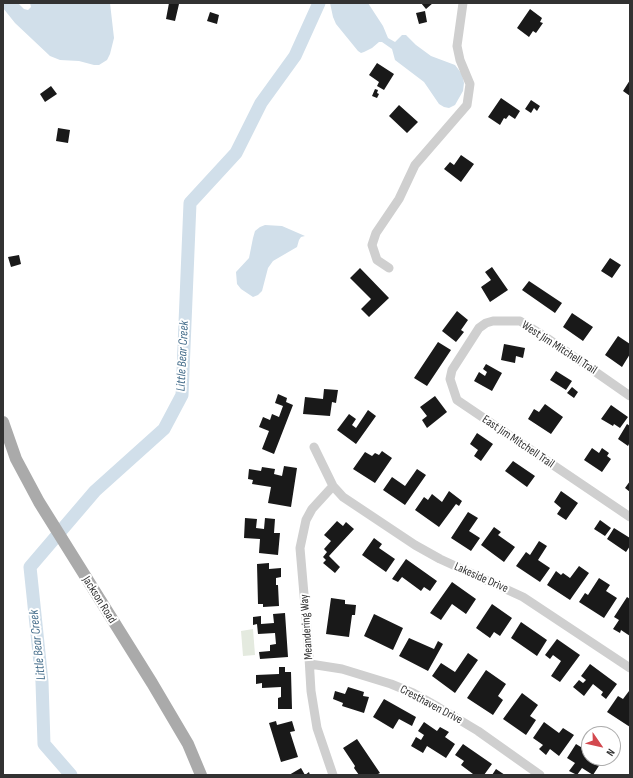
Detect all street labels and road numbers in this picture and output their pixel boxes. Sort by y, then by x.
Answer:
street label: West Jim Mitchell Trail [519,318,599,378]
street label: East Jim Mitchell Trail [479,413,557,471]
street label: Lakeside Drive [452,560,510,596]
street label: Jackson Road [79,574,119,626]
street label: Meandering Way [298,594,316,660]
street label: Cresthaven Drive [397,682,465,728]

